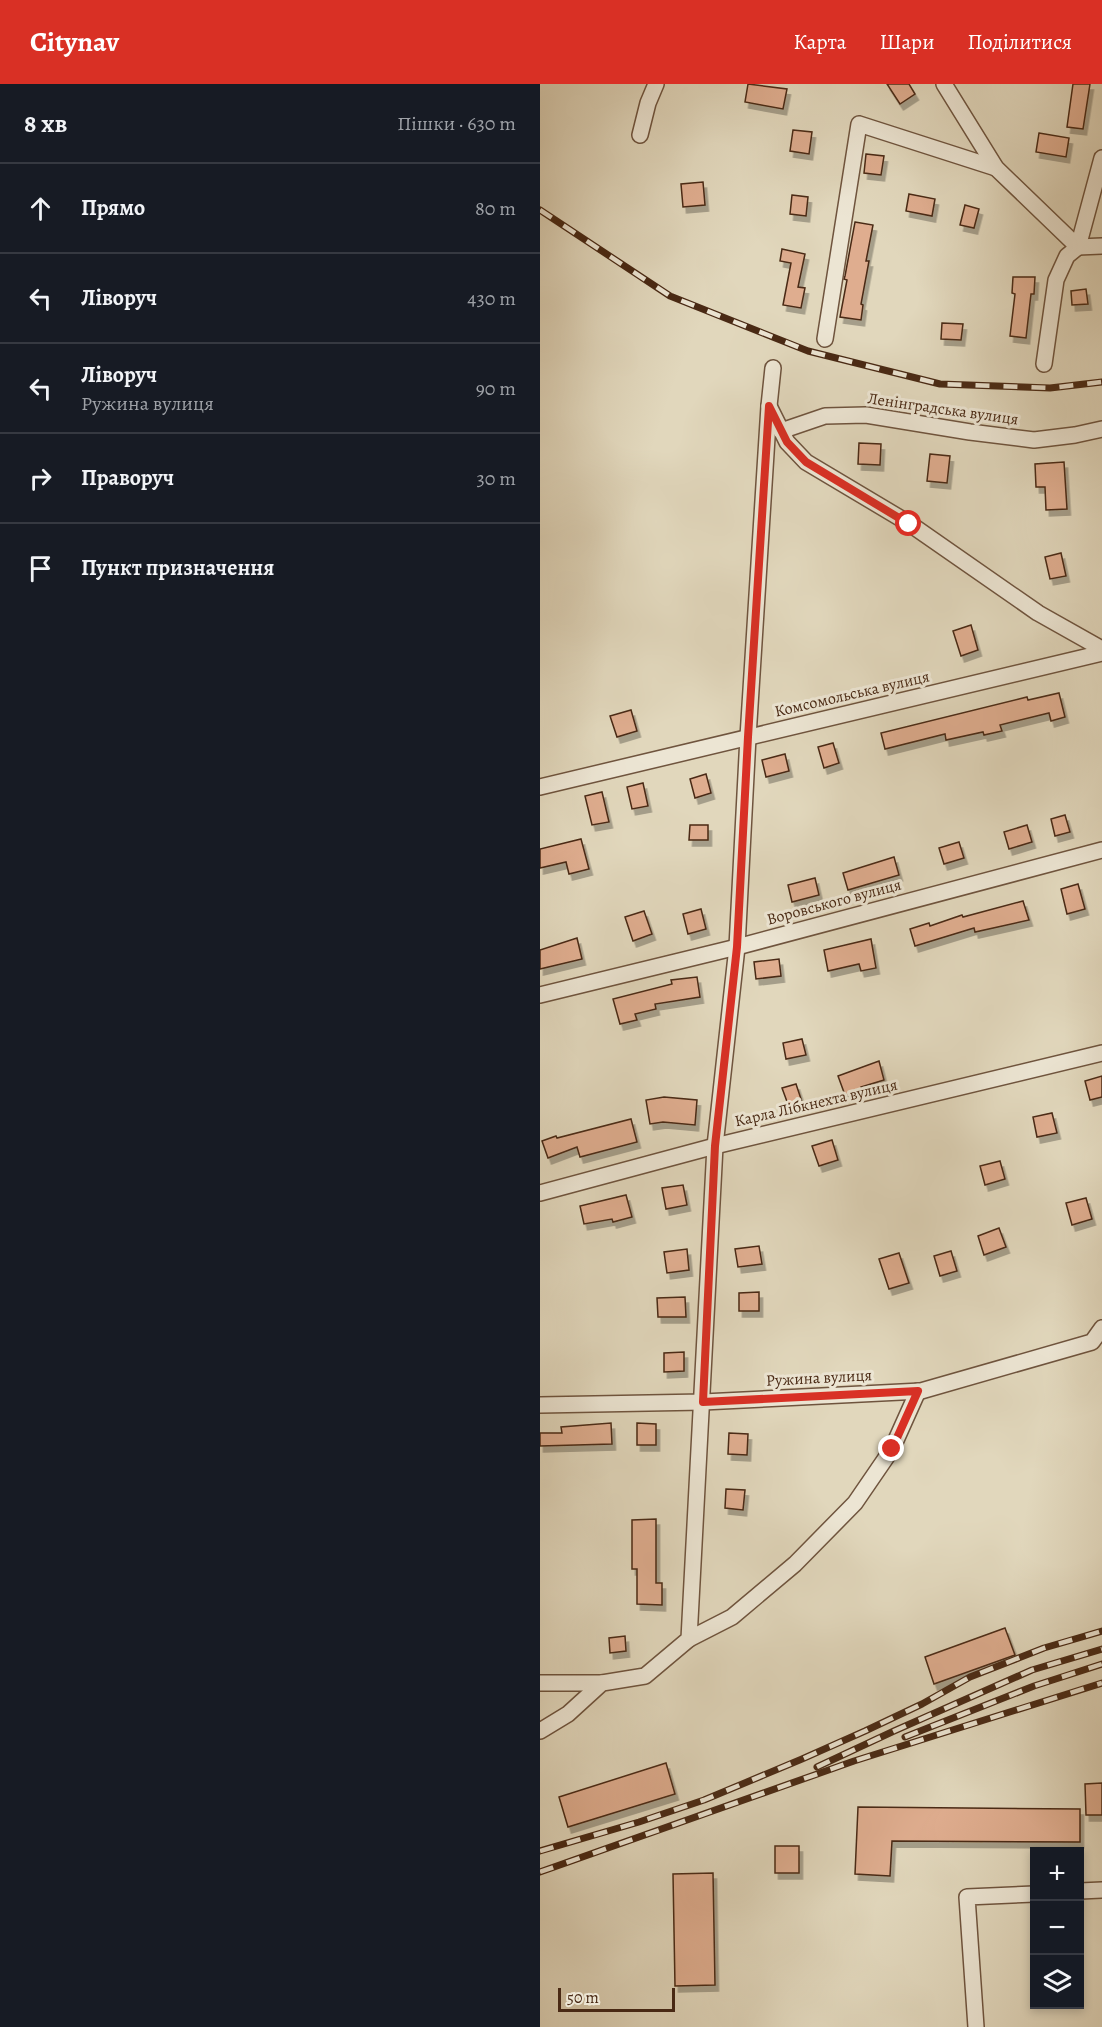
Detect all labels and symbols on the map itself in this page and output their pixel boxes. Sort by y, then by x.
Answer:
street label: Ленінградська вулиця [866,388,1020,431]
route start [895,510,921,536]
street label: Комсомольська вулиця [772,665,932,723]
street label: Воровського вулиця [764,873,904,931]
street label: Карла Лібкнехта вулиця [732,1074,900,1132]
street label: Ружина вулиця [765,1364,873,1392]
route end [878,1435,904,1461]
scale bar [558,1985,675,2012]

